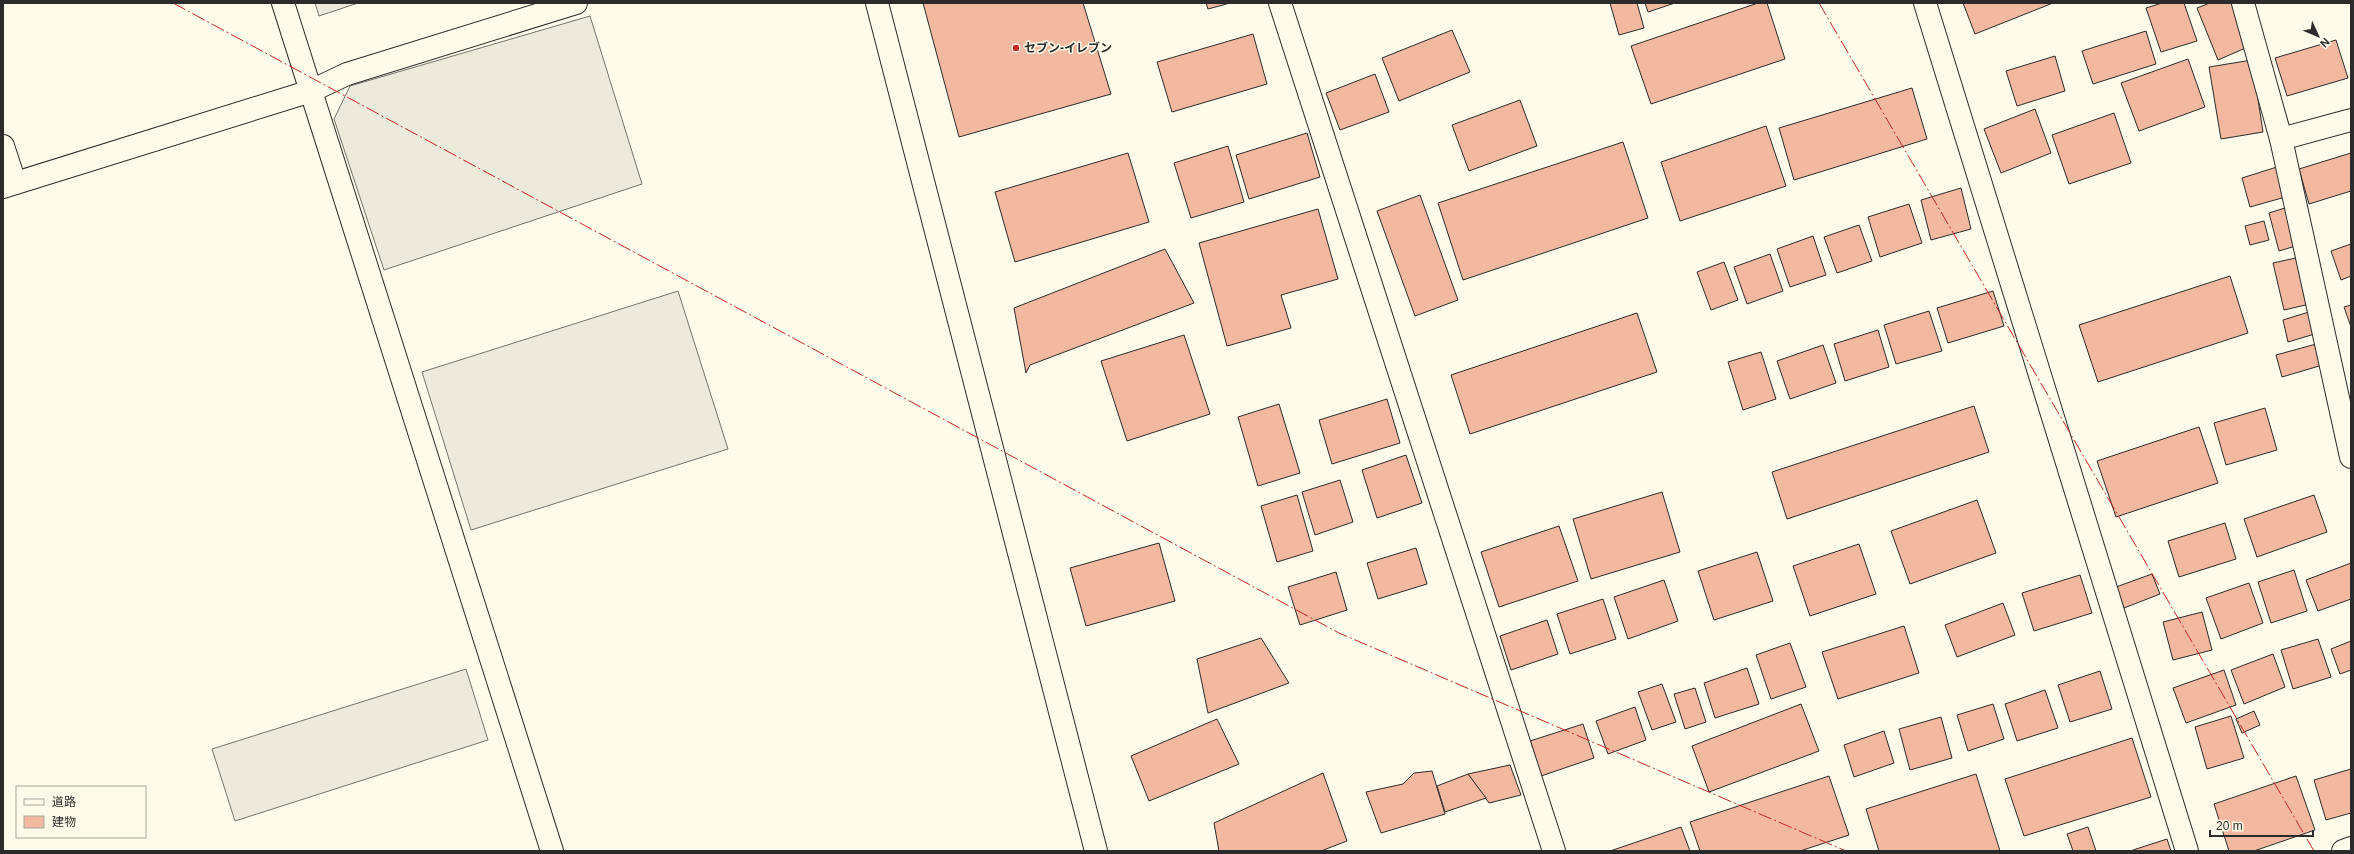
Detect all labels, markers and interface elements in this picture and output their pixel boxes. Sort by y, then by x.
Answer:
north arrow [2298,16,2338,56]
text: N [2318,36,2332,50]
place label: セブン-イレブン [1024,41,1112,55]
marker: セブン-イレブン [1011,43,1021,53]
legend [16,786,146,838]
text: 道路 [52,795,76,809]
scale bar [2210,812,2313,838]
text: 建物 [52,815,76,829]
text: 20 m [2216,819,2243,833]

